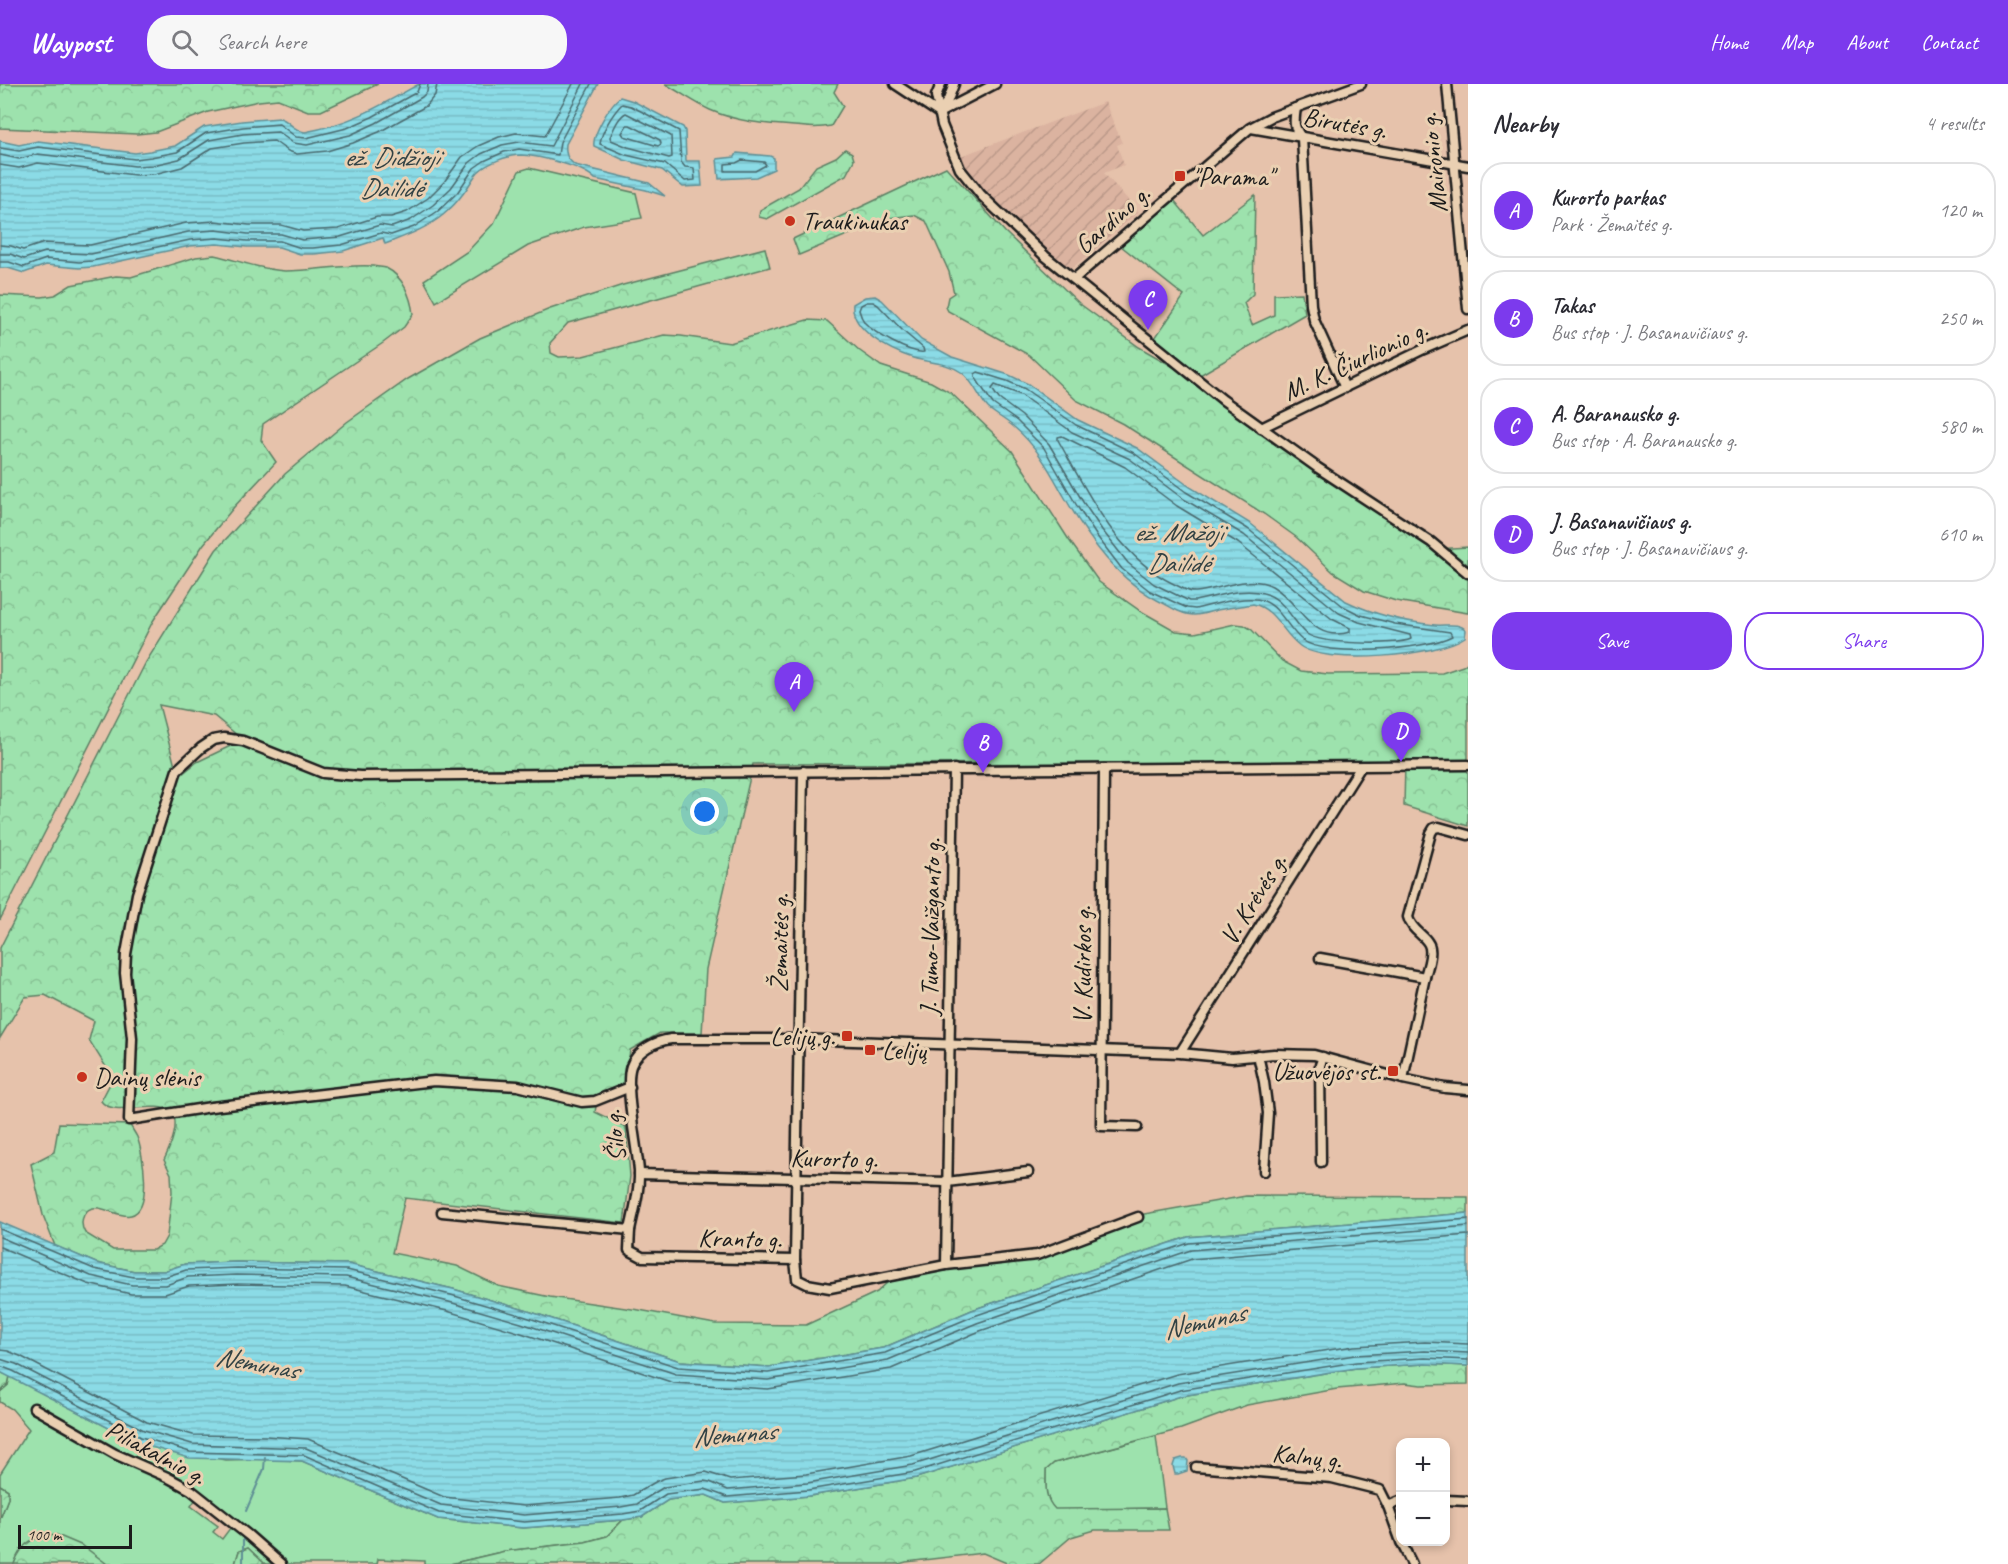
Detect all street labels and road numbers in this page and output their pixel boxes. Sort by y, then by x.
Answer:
street label: Birutės g. [1301,100,1390,147]
street label: Maironio g. [1412,111,1455,214]
street label: Gardino g. [1068,177,1158,261]
street label: M. K. Čiurlionio g. [1278,312,1434,408]
street label: J. Tumo-Vaižganto g. [912,837,949,1018]
street label: V. Krėvės g. [1213,847,1295,951]
street label: Žemaitės g. [762,893,797,993]
street label: V. Kudirkos g. [1066,905,1099,1024]
street label: Šilo g. [595,1108,634,1163]
street label: Kurorto g. [790,1141,879,1176]
street label: Kranto g. [698,1221,783,1256]
street label: Piliakalnio g. [100,1412,212,1493]
street label: Kalnų g. [1271,1436,1344,1477]

